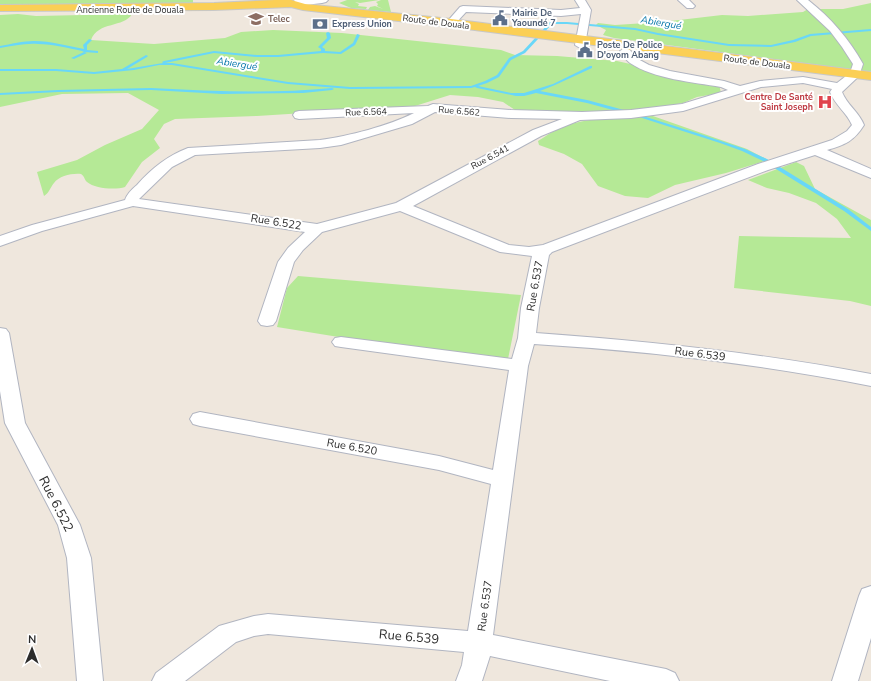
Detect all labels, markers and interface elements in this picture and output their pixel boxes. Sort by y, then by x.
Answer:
street label: Ancienne Route de Douala [76,4,184,16]
place label: Mairie De Yaoundé 7 [511,7,556,29]
public building icon: Mairie De Yaoundé 7 [491,9,509,27]
school or university icon: Telec [247,10,265,28]
street label: Route de Douala [402,12,470,32]
water label: Abiergué [639,12,683,34]
place label: Telec [268,13,290,25]
bank icon: Express Union [311,15,329,33]
place label: Express Union [332,18,392,30]
place label: Poste De Police D'oyom Abang [597,39,662,61]
public building icon: Poste De Police D'oyom Abang [576,41,594,59]
street label: Route de Douala [723,52,791,72]
water label: Abiergué [215,54,259,74]
place label: Centre De Santé Saint Joseph [745,91,813,113]
hospital icon: Centre De Santé Saint Joseph [816,93,834,111]
street label: Rue 6.562 [438,103,480,119]
street label: Rue 6.564 [345,105,388,119]
street label: Rue 6.541 [469,142,511,172]
street label: Rue 6.522 [250,211,302,233]
street label: Rue 6.537 [523,260,547,312]
street label: Rue 6.539 [674,343,726,365]
street label: Rue 6.520 [326,435,379,459]
street label: Rue 6.522 [34,473,78,535]
street label: Rue 6.537 [474,580,496,632]
street label: Rue 6.539 [378,625,440,649]
north arrow [12,629,52,669]
text: N [28,632,36,647]

